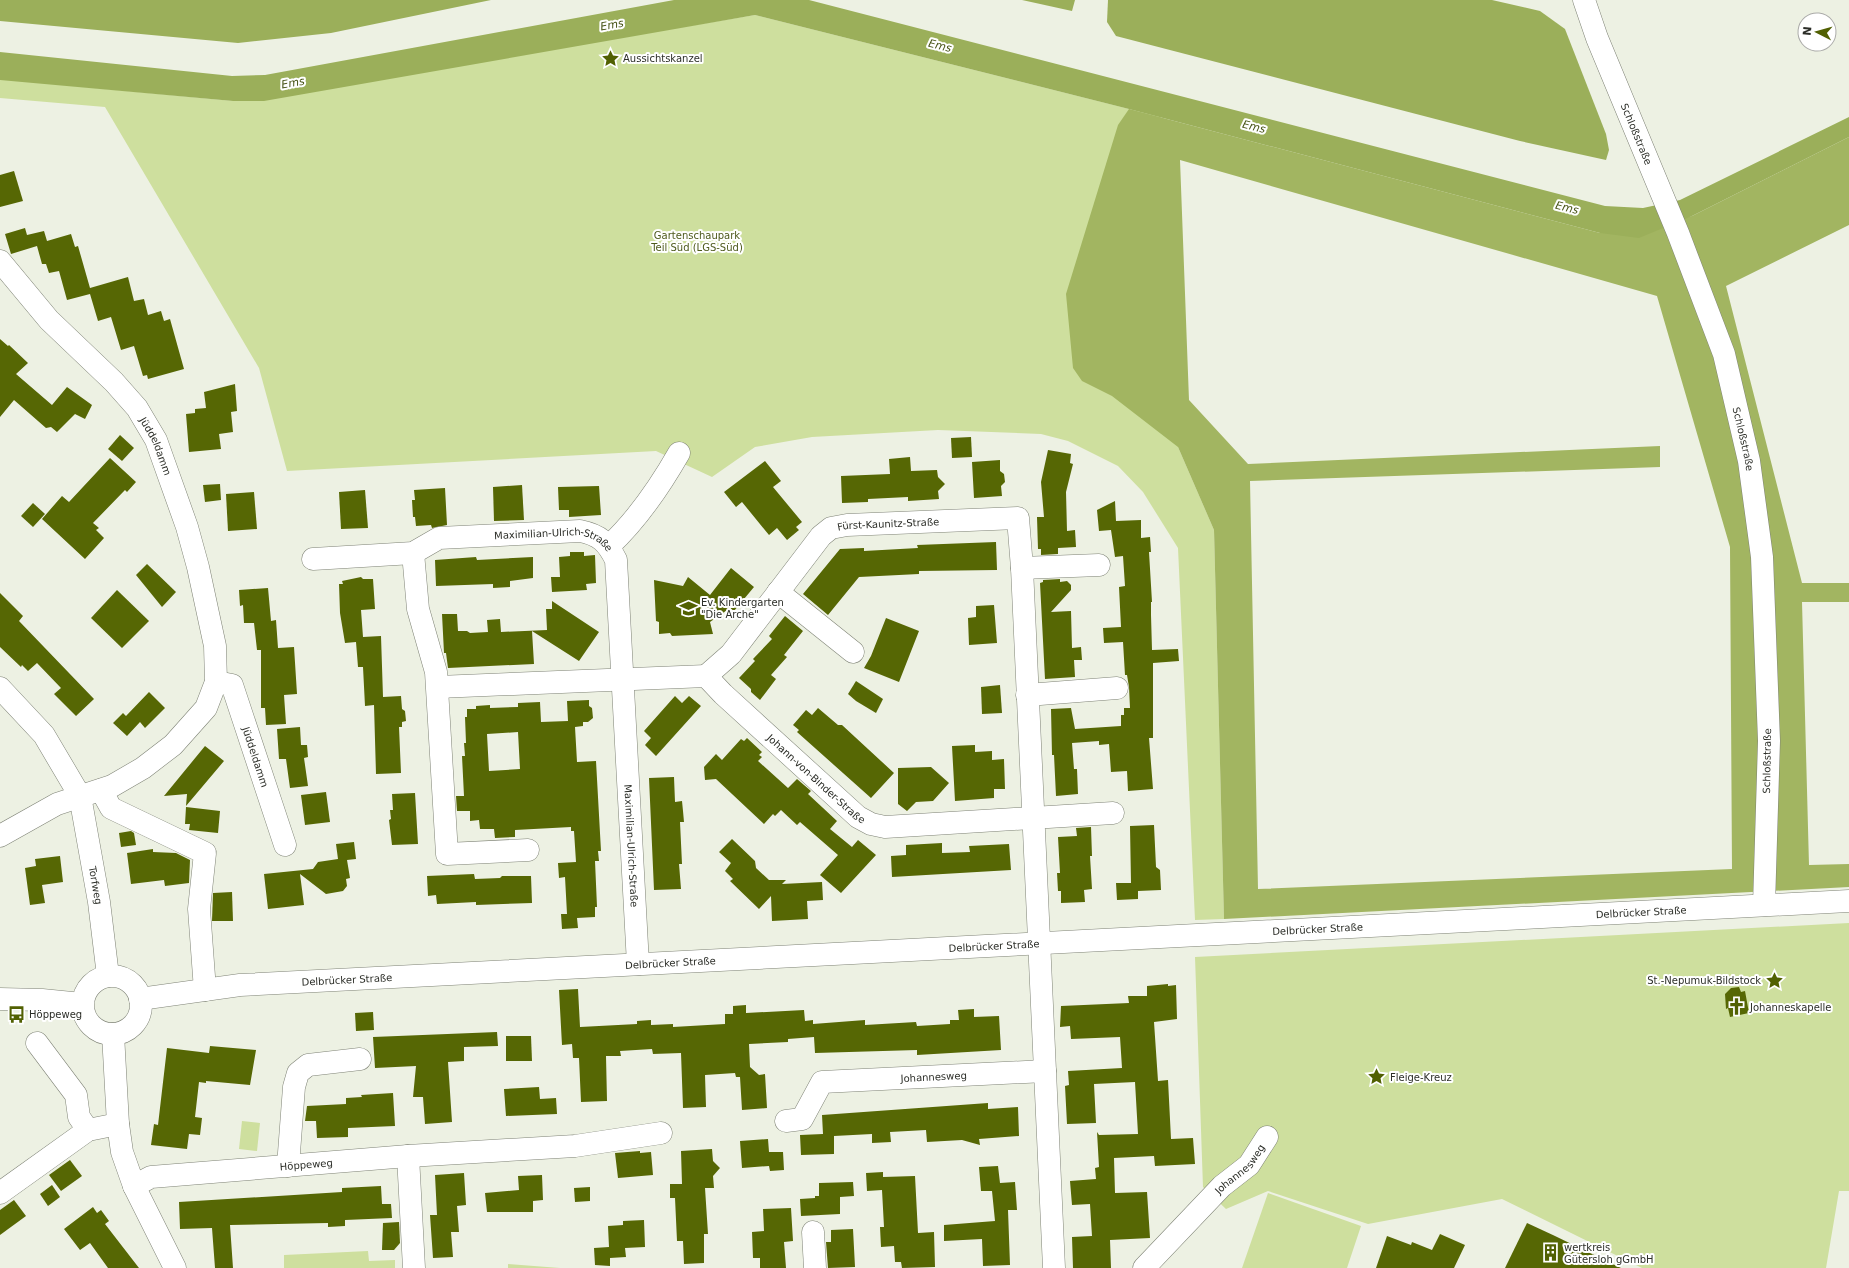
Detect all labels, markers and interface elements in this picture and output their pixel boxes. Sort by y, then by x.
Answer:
north arrow [1797,12,1837,52]
water label: Ems [599,17,625,33]
text: N [1801,26,1814,36]
water label: Ems [927,37,953,55]
place icon: Aussichtskanzel [600,48,620,68]
place label: Aussichtskanzel [623,53,703,64]
water label: Ems [280,75,306,91]
street label: Schloßstraße [1619,102,1654,166]
water label: Ems [1241,118,1267,136]
water label: Ems [1554,199,1580,217]
park label: Gartenschaupark Teil Süd (LGS-Süd) [650,230,743,253]
street label: Schloßstraße [1731,406,1756,472]
street label: Jüddeldamm [138,414,174,477]
street label: Fürst-Kaunitz-Straße [836,516,939,532]
street label: Maximilian-Ulrich-Straße [494,525,615,553]
place label: Ev. Kindergarten "Die Arche" [701,597,784,620]
school or university icon: Ev. Kindergarten "Die Arche" [678,598,698,618]
street label: Jüddeldamm [240,724,271,788]
street label: Schloßstraße [1761,728,1773,794]
street label: Johann-von-Binder-Straße [764,731,867,825]
street label: Maximilian-Ulrich-Straße [623,784,640,908]
street label: Torfweg [87,864,105,905]
street label: Delbrücker Straße [1595,904,1687,920]
street label: Delbrücker Straße [1272,921,1363,937]
street label: Delbrücker Straße [948,938,1040,953]
street label: Delbrücker Straße [625,955,716,970]
place icon: St.-Nepumuk-Bildstock [1764,970,1784,990]
street label: Delbrücker Straße [301,972,393,987]
place label: St.-Nepumuk-Bildstock [1647,975,1761,986]
church icon: Johanneskapelle [1727,997,1747,1017]
place label: Johanneskapelle [1749,1002,1832,1013]
bus stop icon: Höppeweg [6,1004,26,1024]
place label: Höppeweg [29,1009,82,1020]
place icon: Fleige-Kreuz [1367,1067,1387,1087]
street label: Johannesweg [899,1069,967,1084]
place label: Fleige-Kreuz [1390,1072,1452,1083]
street label: Johannesweg [1212,1142,1266,1197]
street label: Höppeweg [279,1157,333,1172]
place label: wertkreis Gütersloh gGmbH [1564,1242,1654,1265]
building icon: wertkreis Gütersloh gGmbH [1541,1243,1561,1263]

